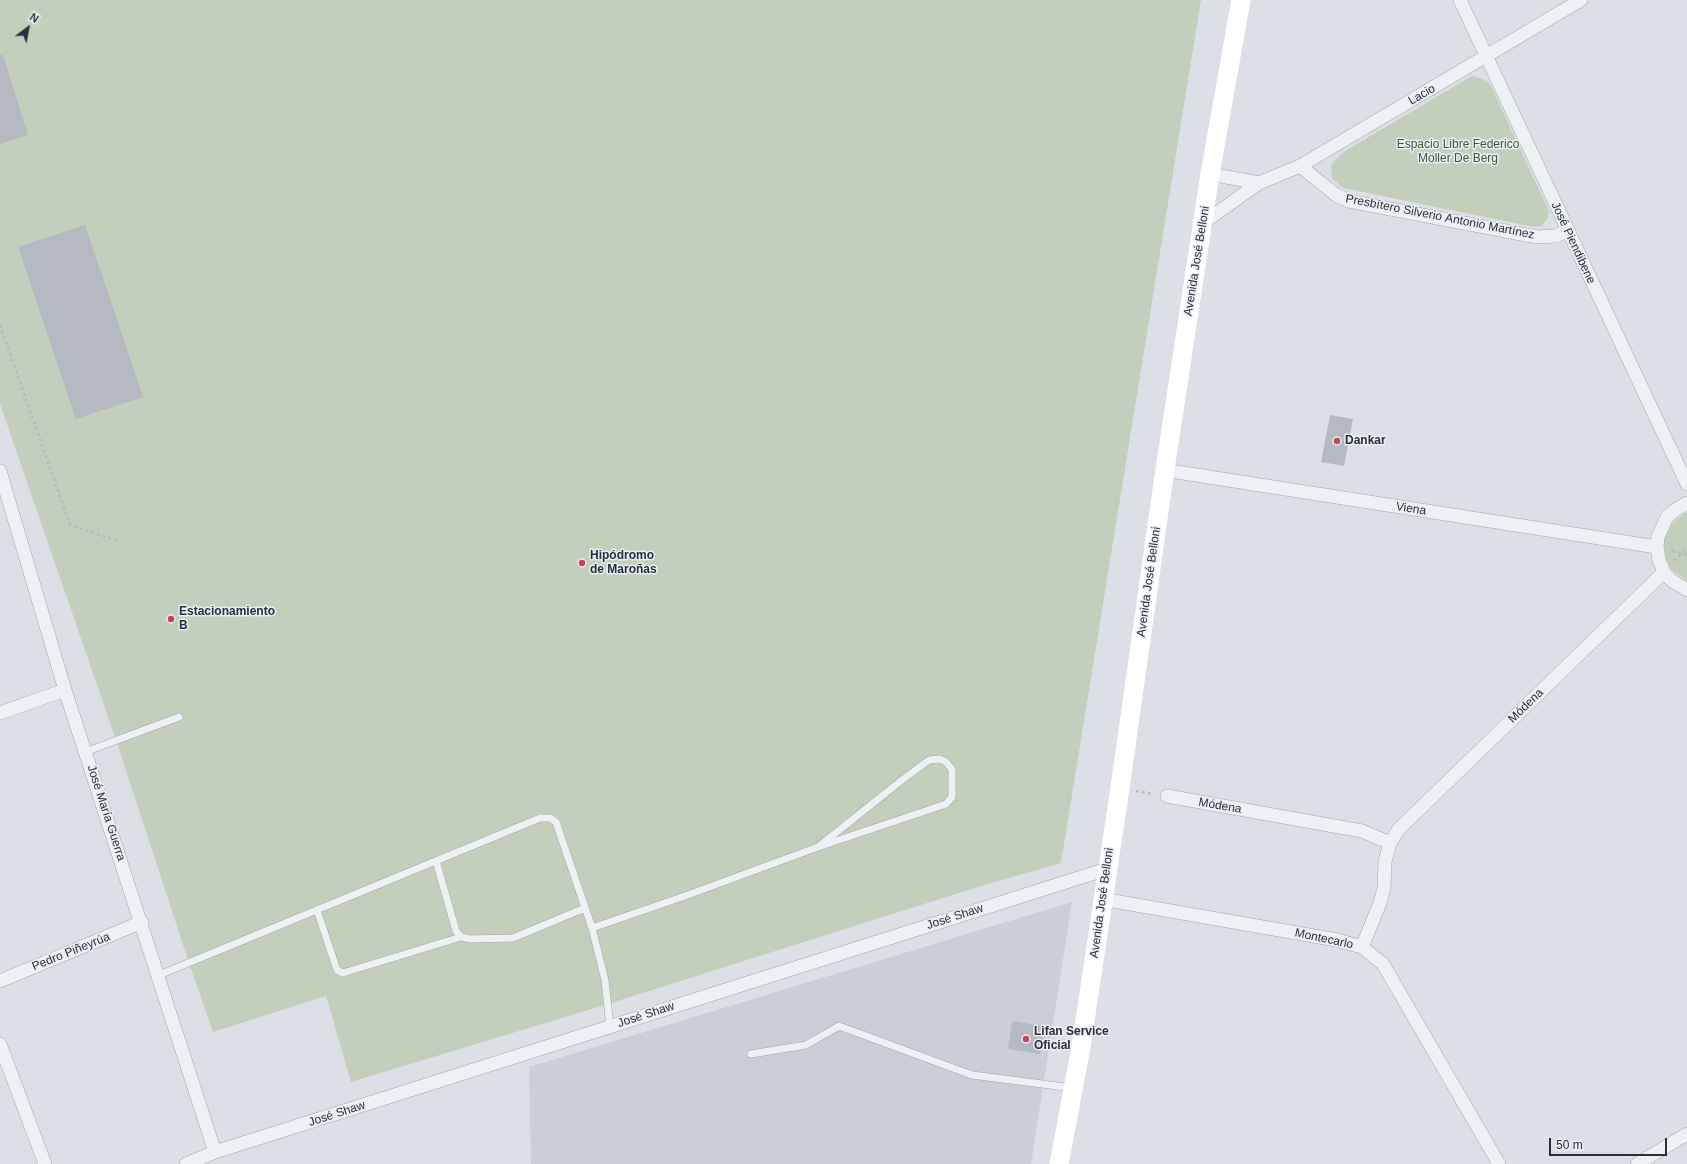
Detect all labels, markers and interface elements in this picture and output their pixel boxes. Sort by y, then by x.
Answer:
north arrow [8,8,48,48]
text: N [28,11,41,25]
street label: Lacio [1406,82,1438,108]
park label: Espacio Libre Federico Moller De Berg [1397,138,1519,166]
street label: Presbítero Silverio Antonio Martínez [1344,192,1536,242]
street label: José Piendibene [1548,200,1598,286]
street label: Avenida José Belloni [1181,205,1213,317]
place label: Dankar [1345,434,1386,448]
marker: Dankar [1332,436,1342,446]
street label: Viena [1395,500,1427,518]
street label: Avenida José Belloni [1134,526,1164,638]
place label: Hipódromo de Maroñas [590,549,657,577]
marker: Hipódromo de Maroñas [577,558,587,568]
place label: Estacionamiento B [179,605,275,633]
marker: Estacionamiento B [166,614,176,624]
street label: Módena [1505,686,1547,726]
street label: José María Guerra [84,763,128,863]
street label: Módena [1197,795,1243,817]
street label: Avenida José Belloni [1087,847,1117,959]
street label: José Shaw [925,901,985,933]
street label: Montecarlo [1293,926,1355,952]
street label: Pedro Piñeyrúa [30,930,112,974]
street label: José Shaw [616,999,676,1031]
place label: Lifan Service Oficial [1034,1025,1109,1053]
marker: Lifan Service Oficial [1021,1034,1031,1044]
street label: José Shaw [307,1098,367,1130]
scale bar [1551,1130,1669,1156]
text: 50 m [1556,1138,1583,1152]

